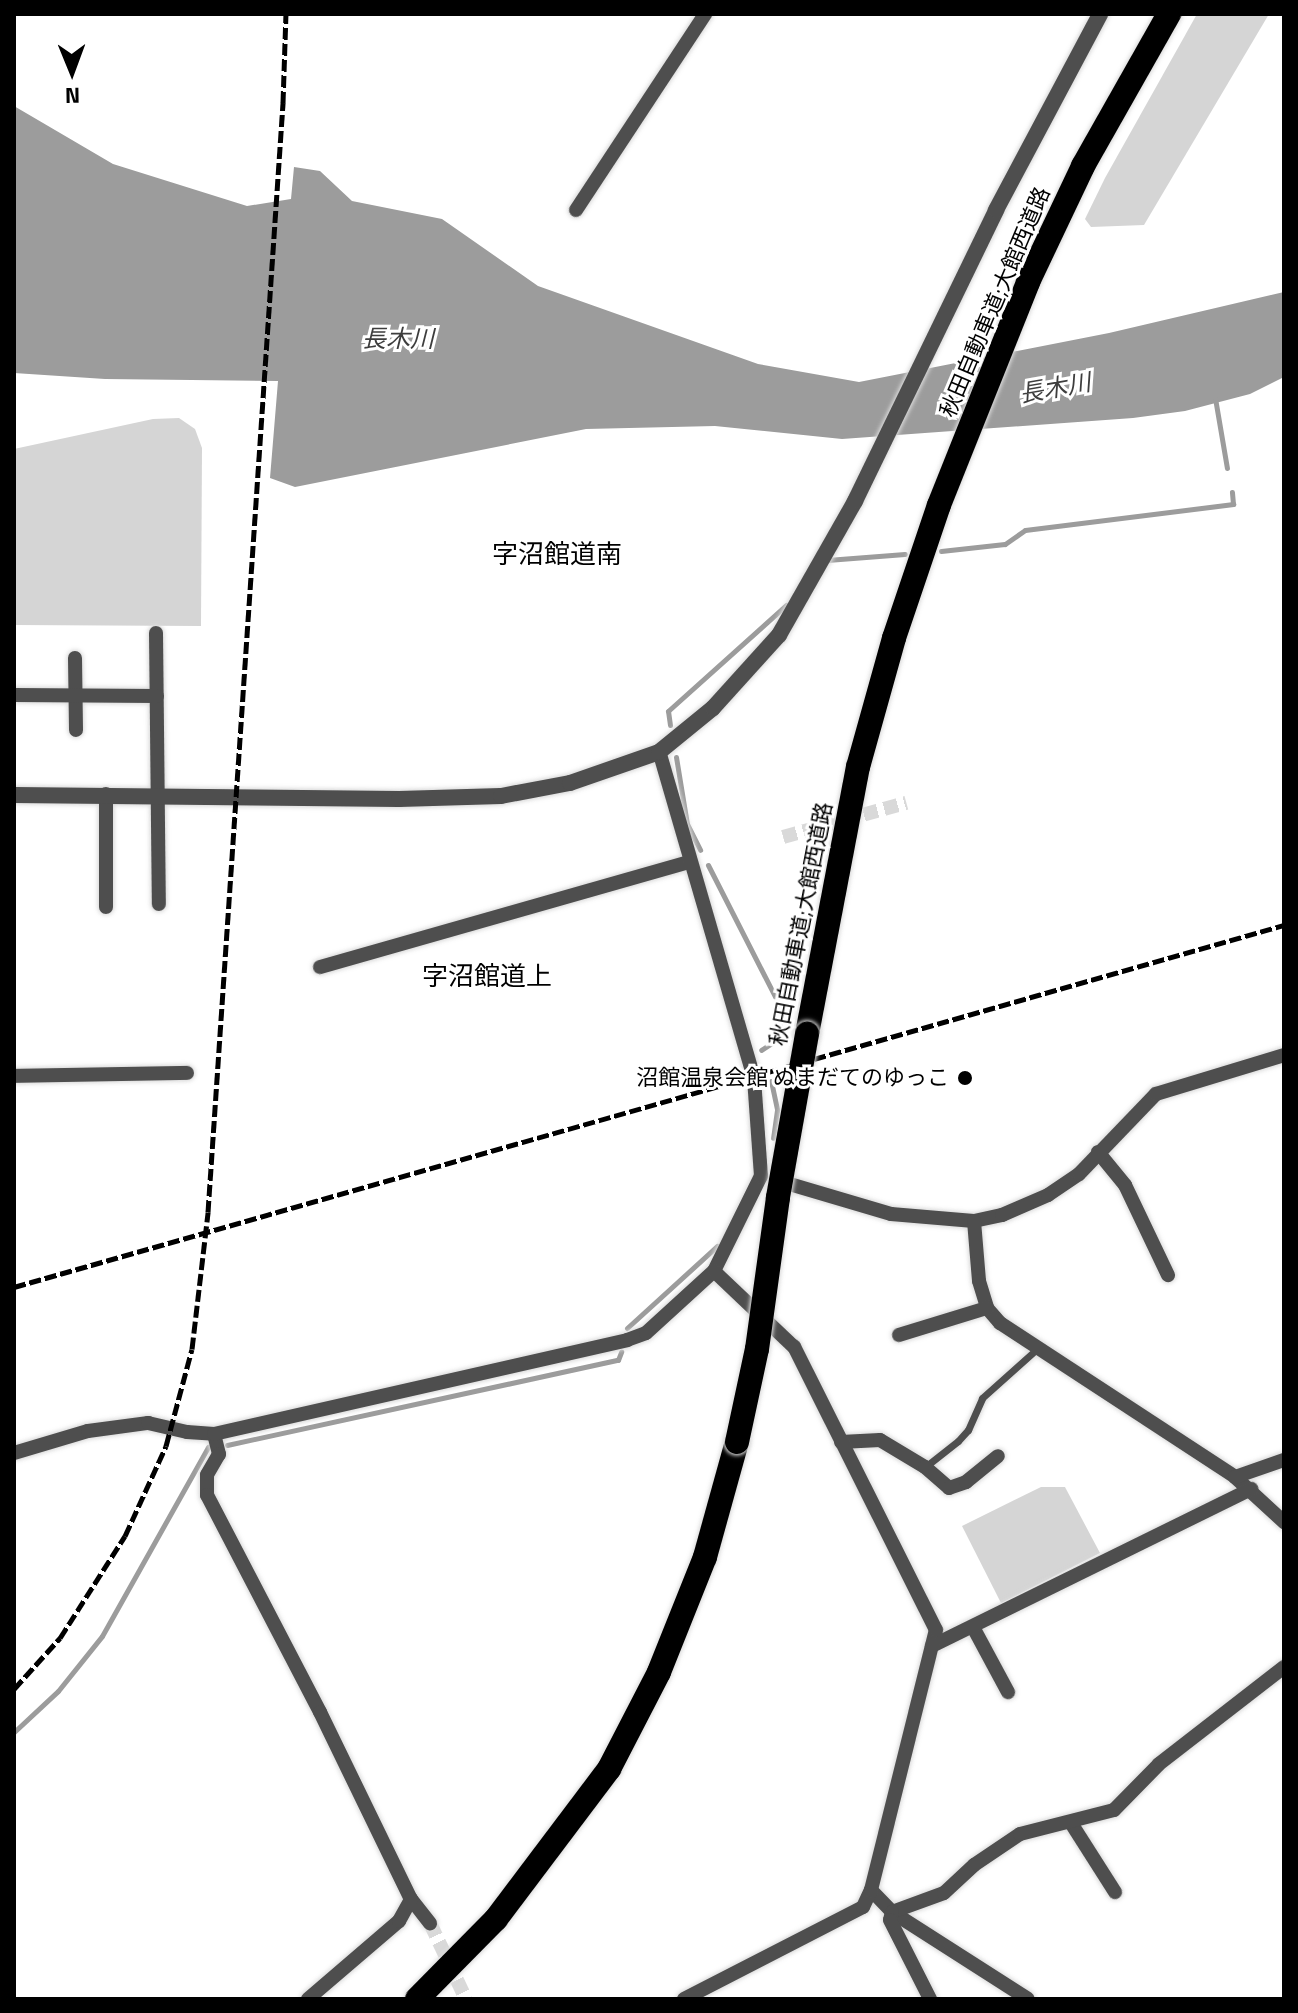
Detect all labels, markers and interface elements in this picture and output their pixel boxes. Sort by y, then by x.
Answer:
north arrow [32,32,112,112]
text: N [64,79,80,113]
street label: 秋田自動車道;大館西道路 [935,183,1055,421]
water label: 長木川 [362,325,434,353]
water label: 長木川 [1017,368,1093,408]
district label: 字沼館道南 [492,538,622,570]
street label: 秋田自動車道;大館西道路 [764,800,838,1048]
district label: 字沼館道上 [422,960,552,992]
place label: 沼館温泉会館 ぬまだてのゆっこ [636,1065,949,1091]
marker: 沼館温泉会館 ぬまだてのゆっこ [956,1069,974,1087]

